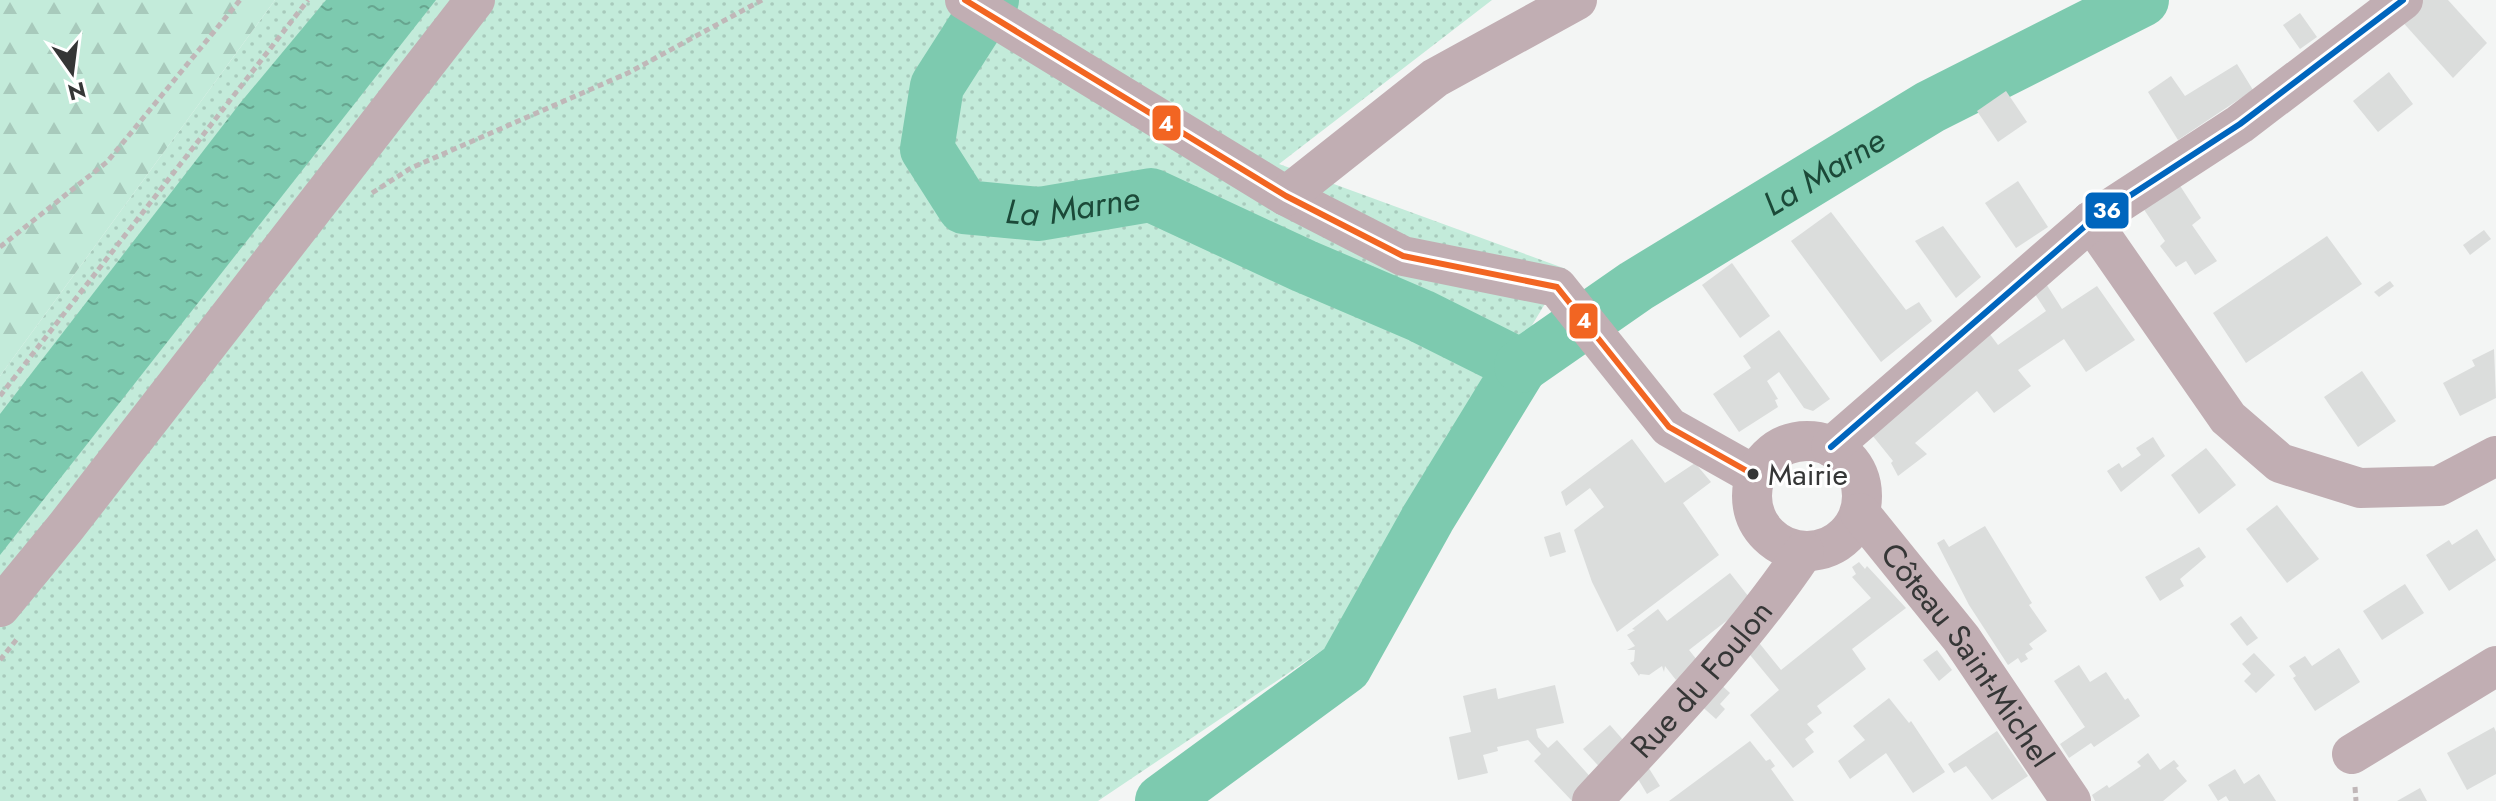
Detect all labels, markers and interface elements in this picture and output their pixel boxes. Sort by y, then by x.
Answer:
north arrow [32,32,112,112]
text: N [64,74,89,109]
line badge: 4 [1151,104,1182,142]
text: 4 [1158,107,1174,139]
water label: La Marne [1753,116,1894,228]
water label: La Marne [1003,173,1143,238]
line badge: 36 [2084,191,2130,230]
text: 36 [2093,194,2121,226]
line badge: 4 [1568,302,1599,340]
text: 4 [1576,304,1592,336]
place label: Mairie [1768,453,1848,496]
marker: Mairie [1745,466,1761,482]
street label: Côteau Saint-Michel [1870,533,2065,776]
street label: Rue du Foulon [1620,590,1784,768]

